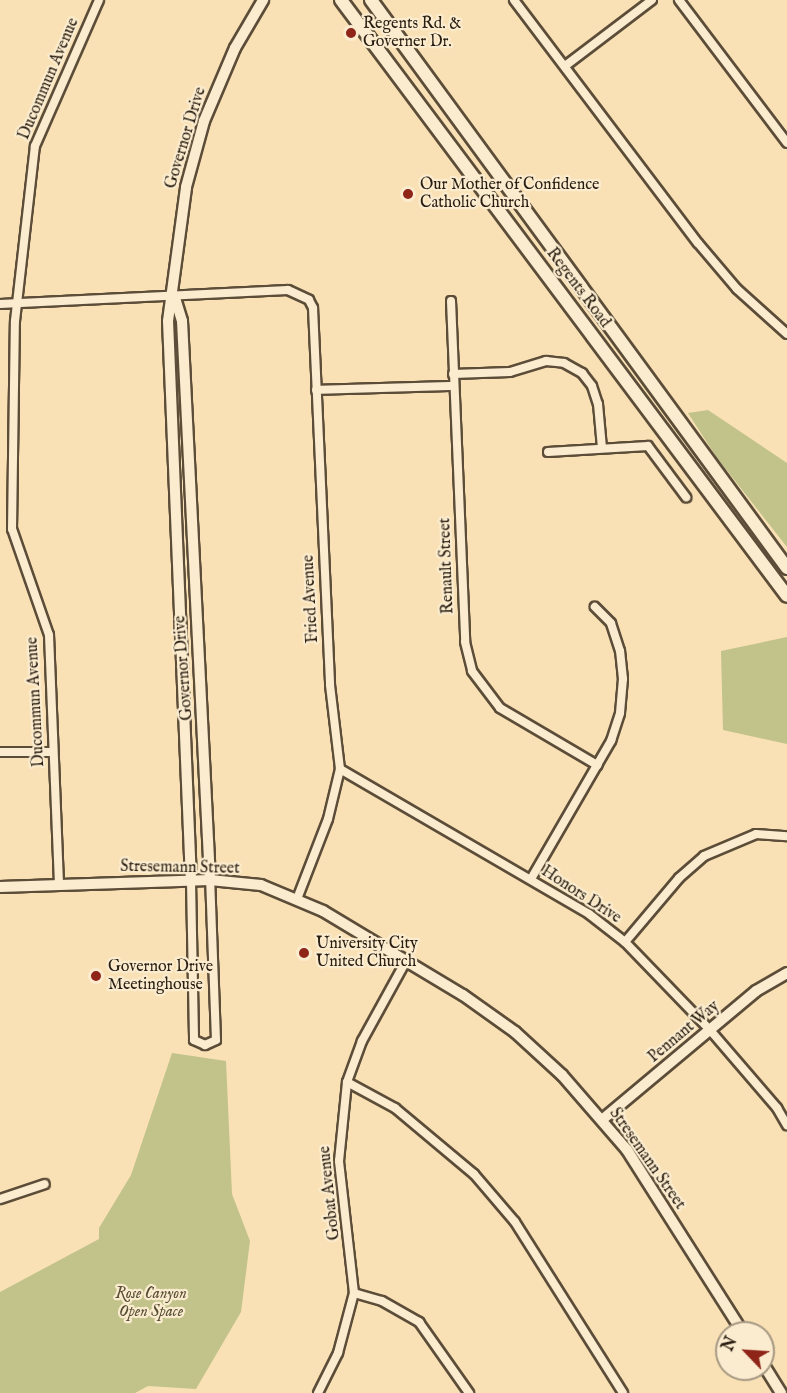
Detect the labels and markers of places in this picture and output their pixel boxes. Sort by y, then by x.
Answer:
place label: Regents Rd. & Governer Dr. [363,14,461,52]
marker: Regents Rd. & Governer Dr. [344,26,358,40]
place label: Our Mother of Confidence Catholic Church [420,175,599,213]
marker: Our Mother of Confidence Catholic Church [401,187,415,201]
place label: University City United Church [316,934,418,972]
marker: University City United Church [297,946,311,960]
place label: Governor Drive Meetinghouse [108,957,213,995]
marker: Governor Drive Meetinghouse [89,969,103,983]

